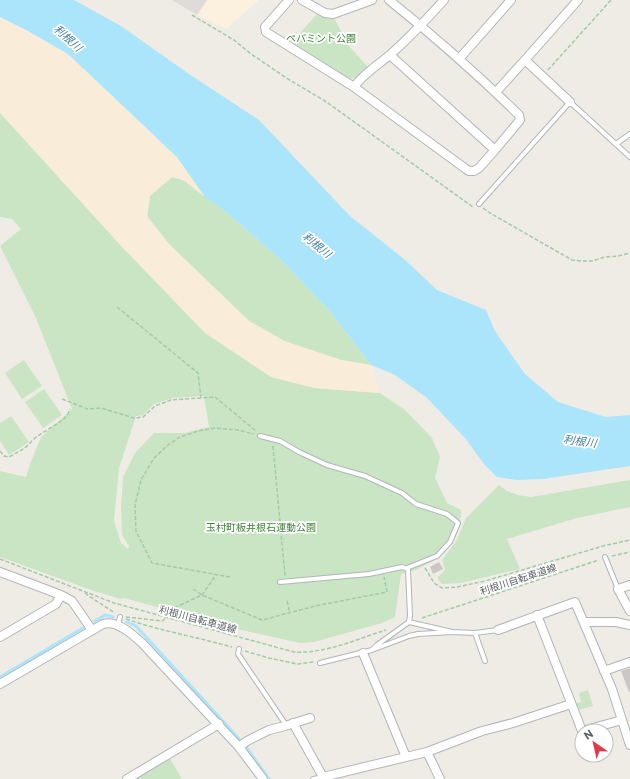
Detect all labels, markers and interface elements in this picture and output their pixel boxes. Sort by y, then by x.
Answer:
water label: 利根川 [52,22,86,54]
park label: ペパミント公園 [286,32,356,44]
water label: 利根川 [300,229,335,261]
water label: 利根川 [563,432,598,449]
park label: 玉村町板井根石運動公園 [206,521,316,533]
street label: 利根川自転車道線 [478,561,558,597]
street label: 利根川自転車道線 [158,603,238,635]
north arrow [574,723,614,763]
text: N [581,727,595,742]

